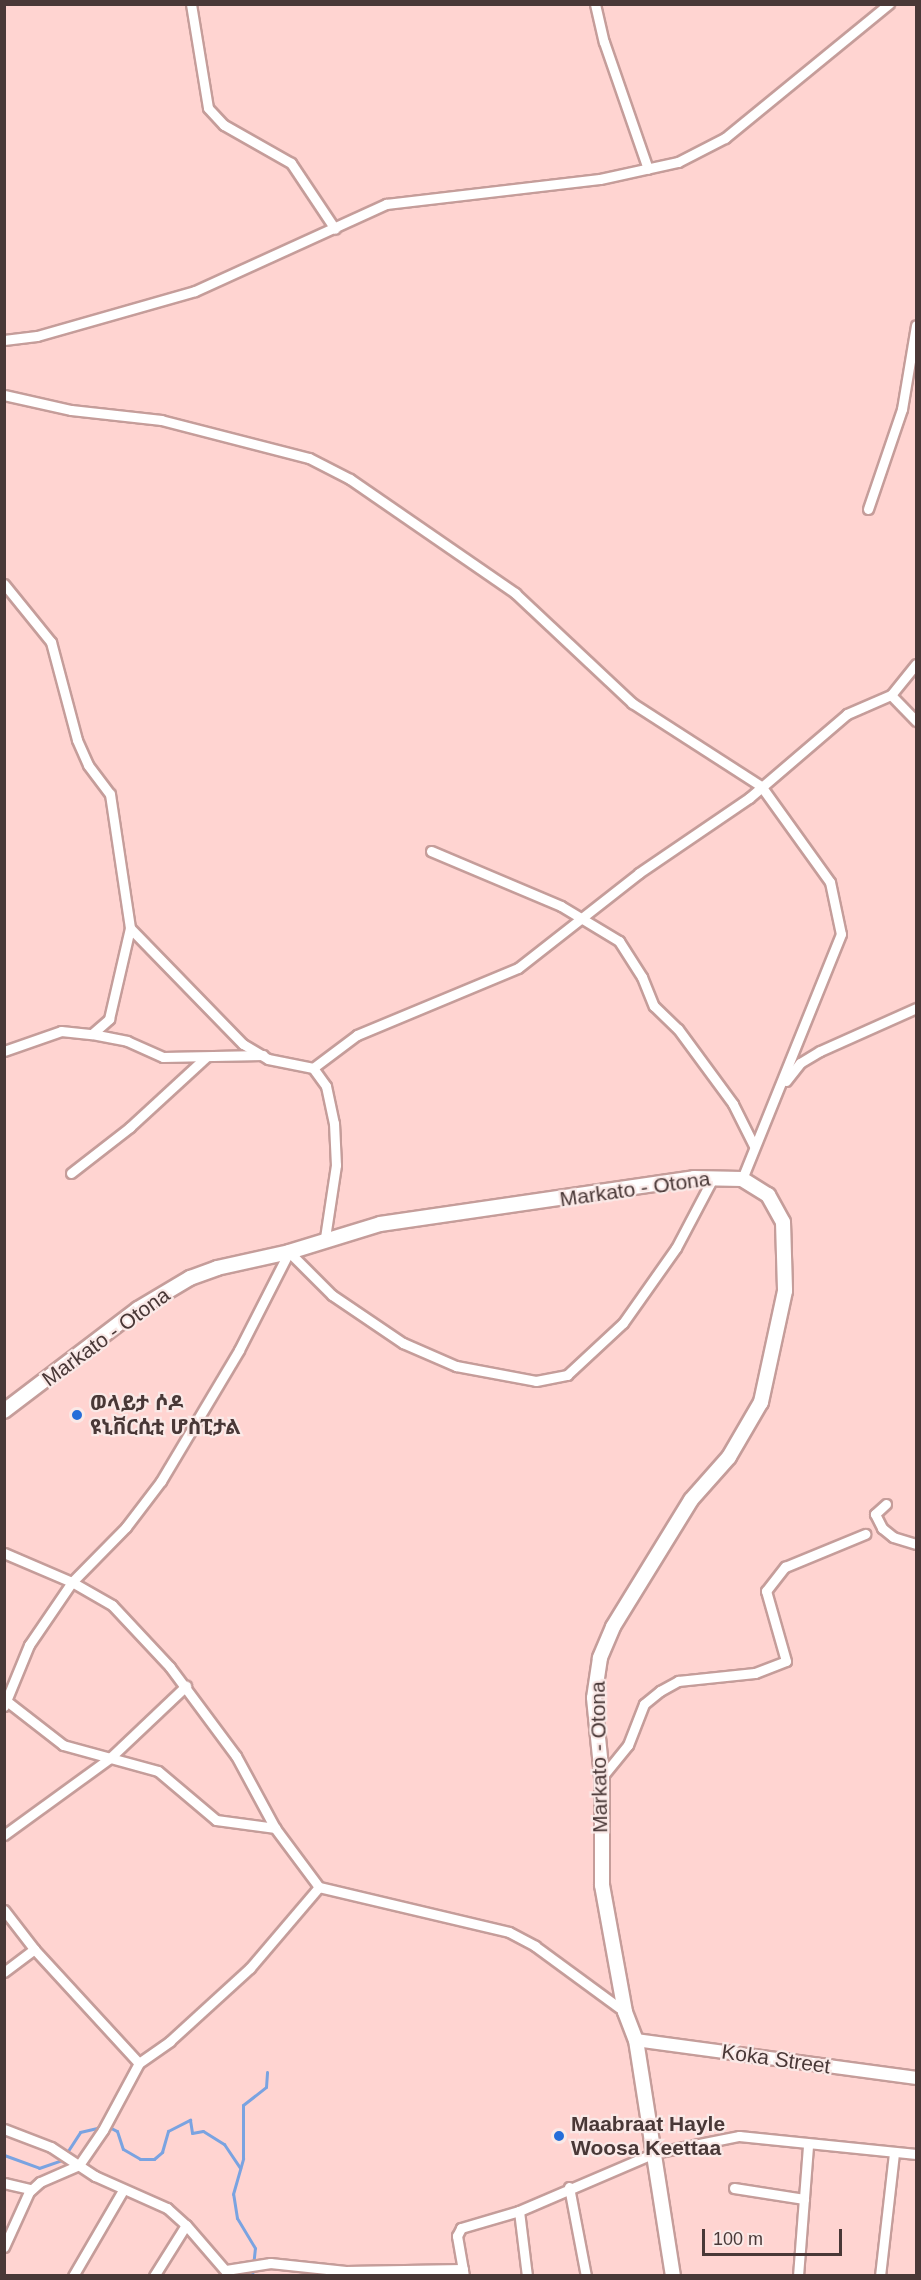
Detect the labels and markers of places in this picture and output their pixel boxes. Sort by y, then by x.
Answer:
place label: ወላይታ ሶዶ ዩኒቨርሲቲ ሆስፒታል [90,1390,241,1440]
marker: ወላይታ ሶዶ ዩኒቨርሲቲ ሆስፒታል [68,1406,86,1424]
place label: Maabraat Hayle Woosa Keettaa [571,2111,725,2161]
marker: Maabraat Hayle Woosa Keettaa [552,2129,566,2143]

